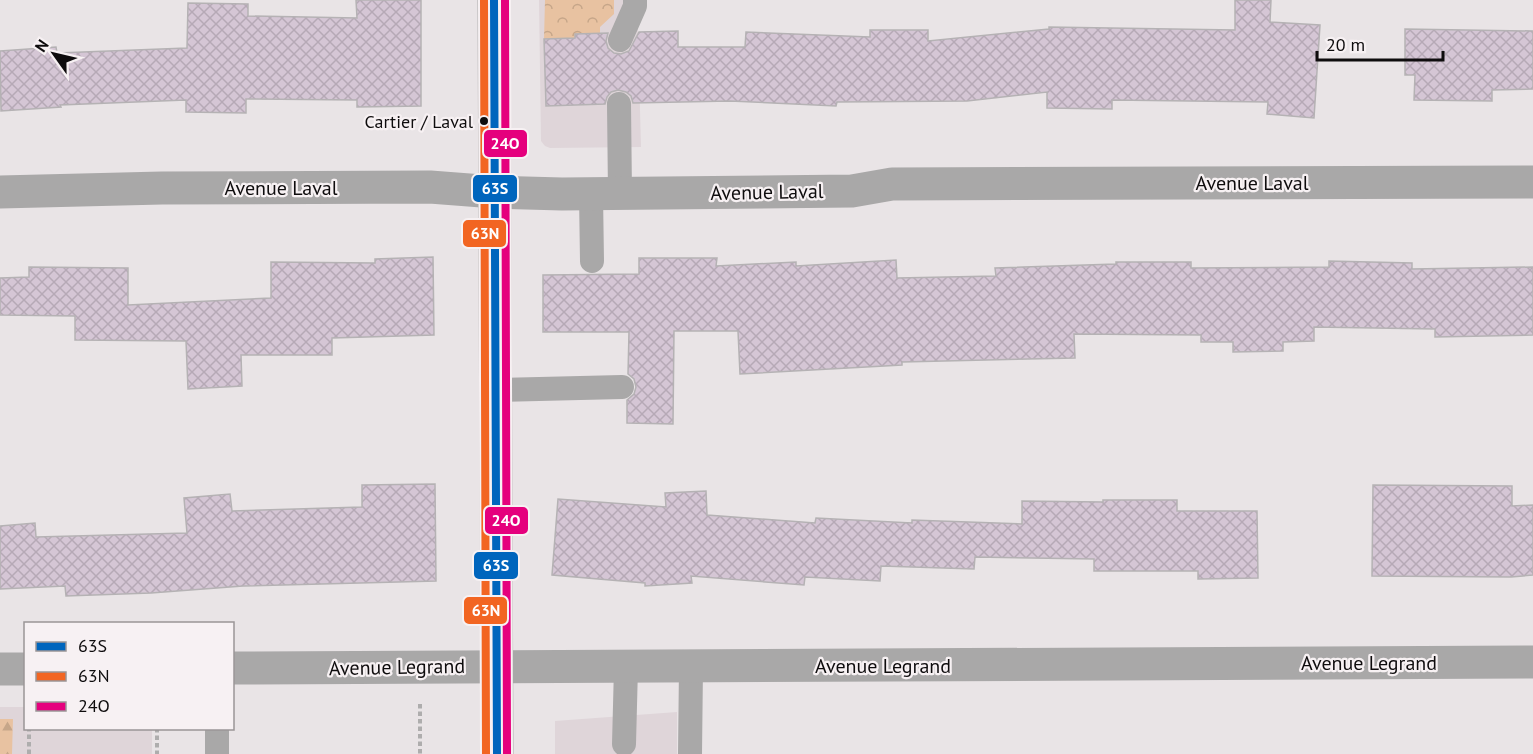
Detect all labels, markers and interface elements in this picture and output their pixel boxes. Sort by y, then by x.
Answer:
north arrow [24,24,84,84]
scale bar [1317,24,1443,62]
text: 20 m [1326,33,1365,56]
text: N [30,36,53,56]
place label: Cartier / Laval [365,110,474,133]
marker: Cartier / Laval [478,115,490,127]
line badge: 24O [483,129,528,158]
text: 24O [491,133,520,153]
street label: Avenue Laval [1195,170,1309,196]
line badge: 63S [472,174,518,203]
street label: Avenue Laval [224,175,338,201]
text: 63S [482,178,508,198]
street label: Avenue Laval [710,178,824,206]
line badge: 63N [462,219,507,248]
text: 63N [471,223,499,243]
line badge: 24O [484,506,529,535]
text: 24O [492,510,521,530]
line badge: 63S [473,551,519,580]
text: 63S [483,555,509,575]
line badge: 63N [463,596,508,625]
text: 63N [472,600,500,620]
legend [24,622,234,730]
text: 63S [78,634,107,657]
street label: Avenue Legrand [1301,650,1437,676]
street label: Avenue Legrand [329,653,465,681]
street label: Avenue Legrand [815,653,951,679]
text: 63N [78,664,110,687]
text: 24O [78,694,110,717]

